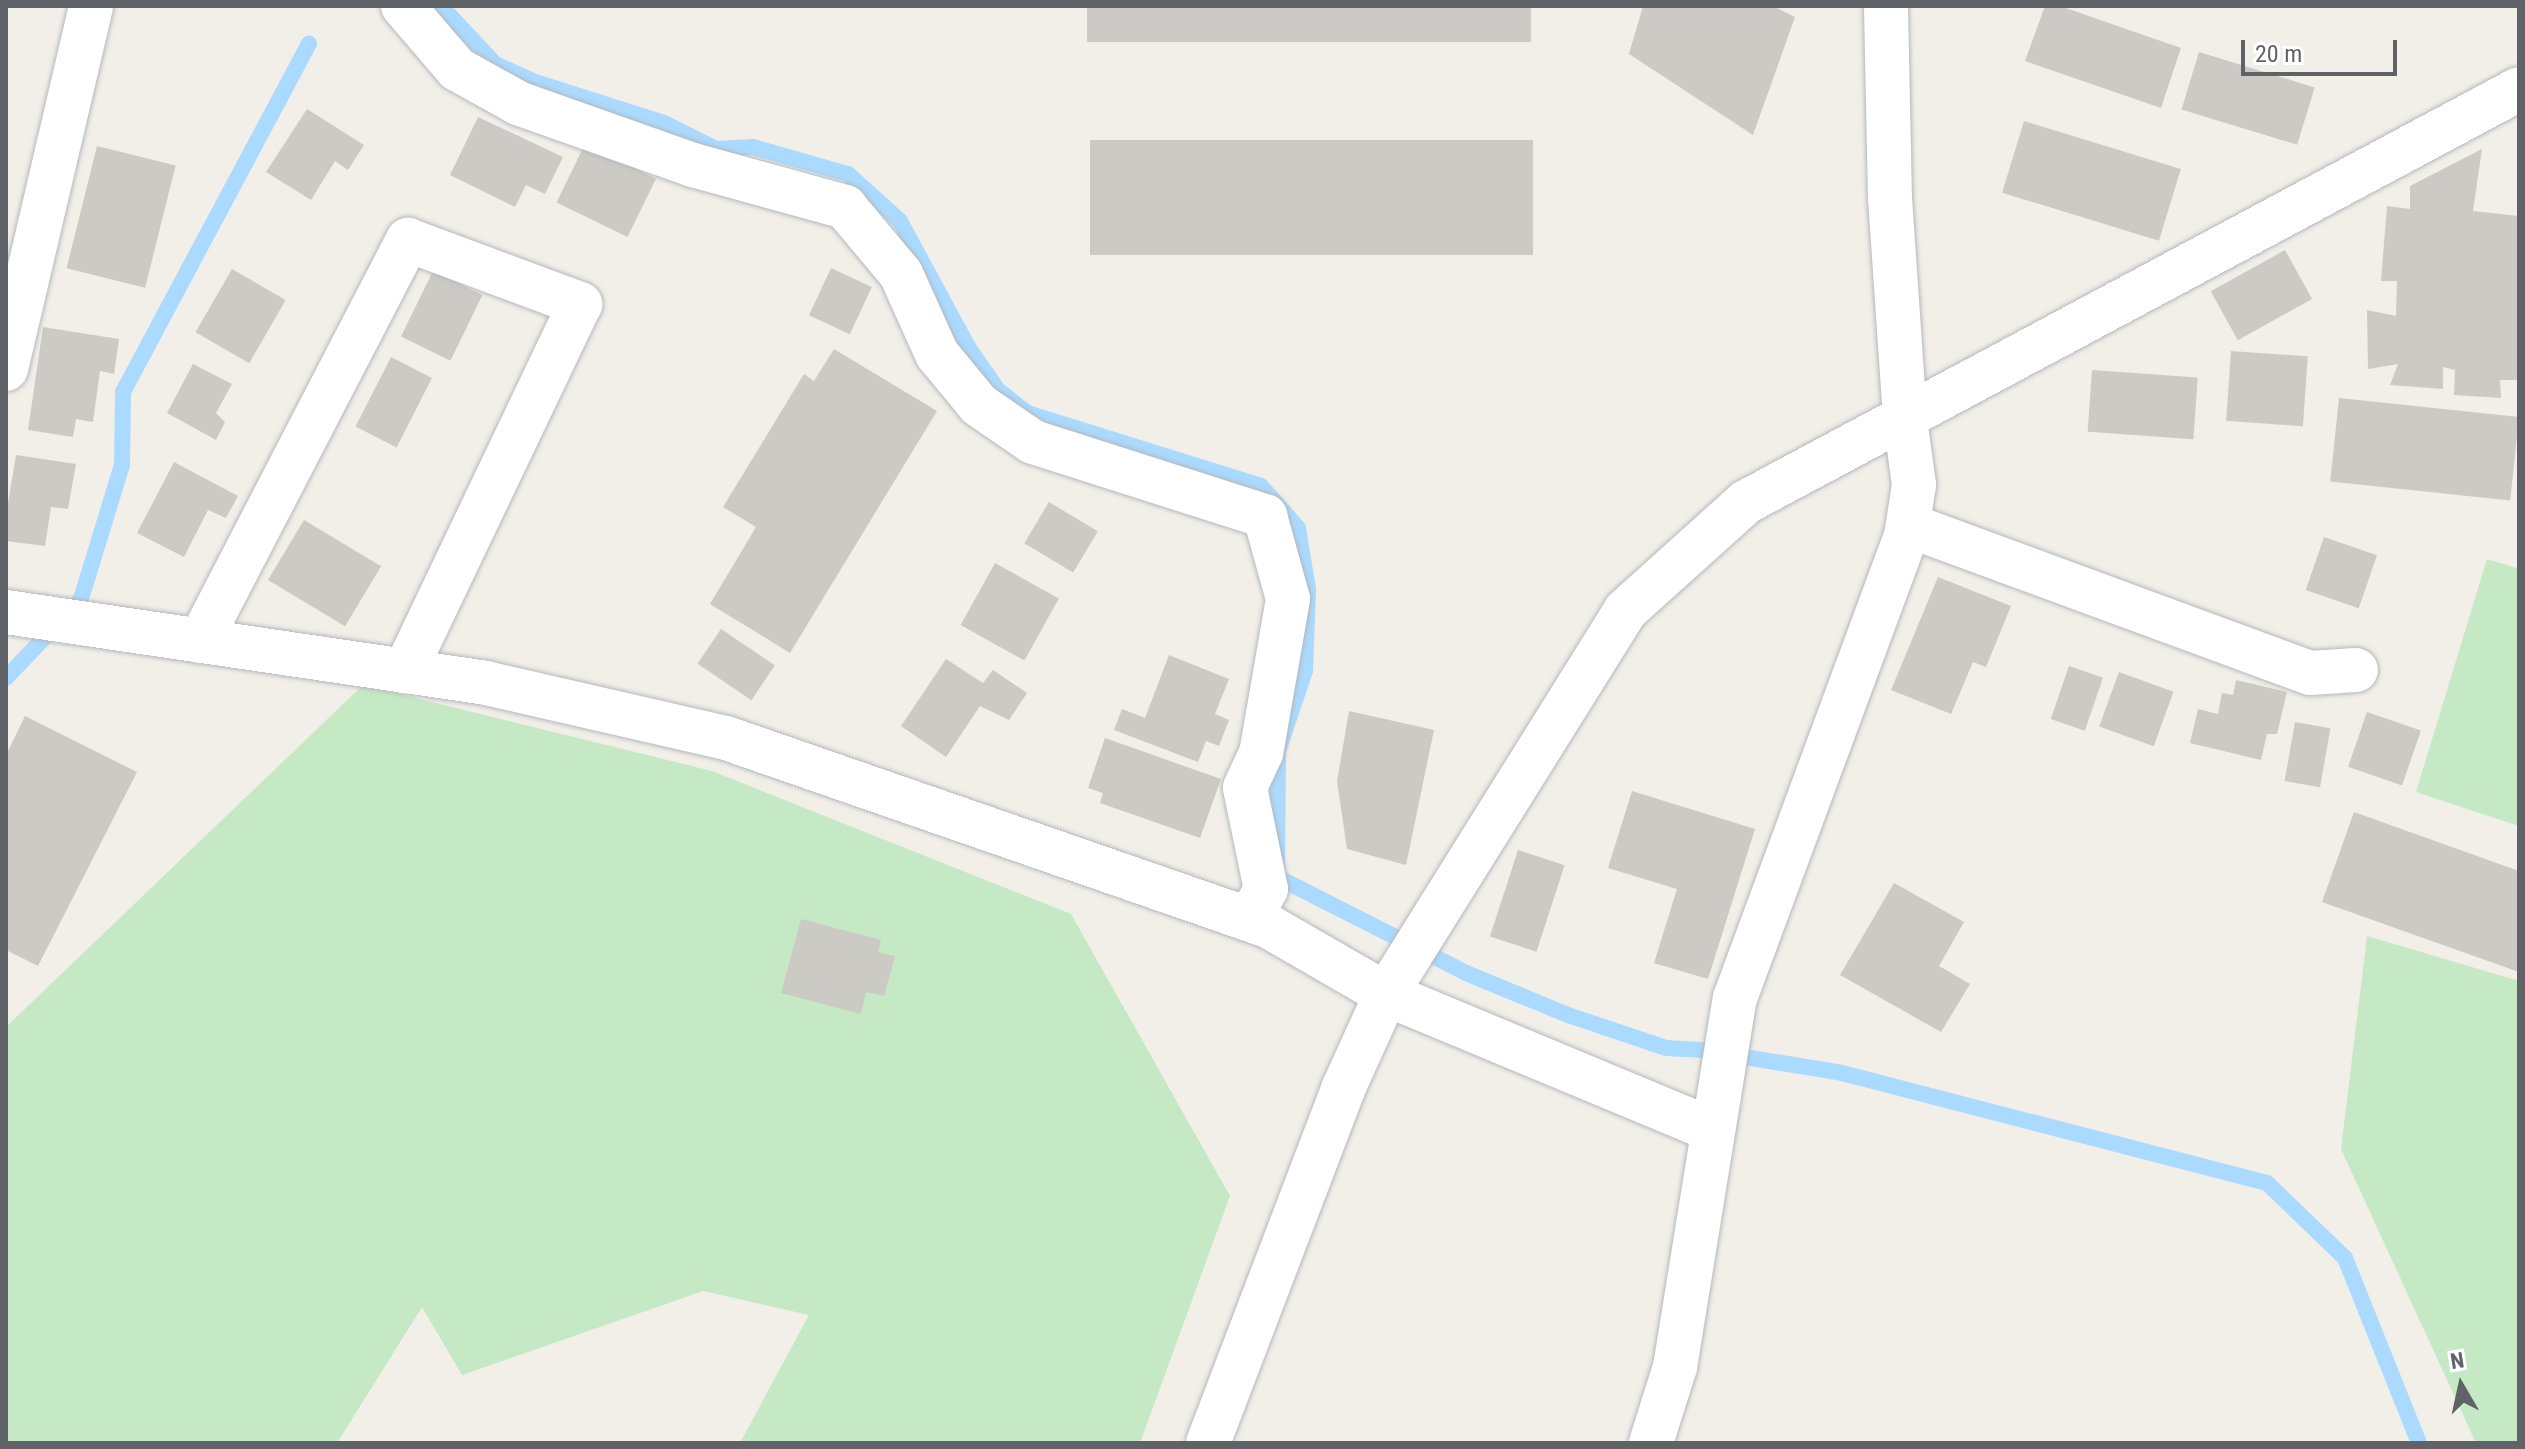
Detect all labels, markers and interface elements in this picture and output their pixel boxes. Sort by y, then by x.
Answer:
scale bar [2245,24,2401,74]
text: 20 m [2255,40,2302,68]
north arrow [2421,1345,2501,1425]
text: N [2449,1347,2466,1374]

